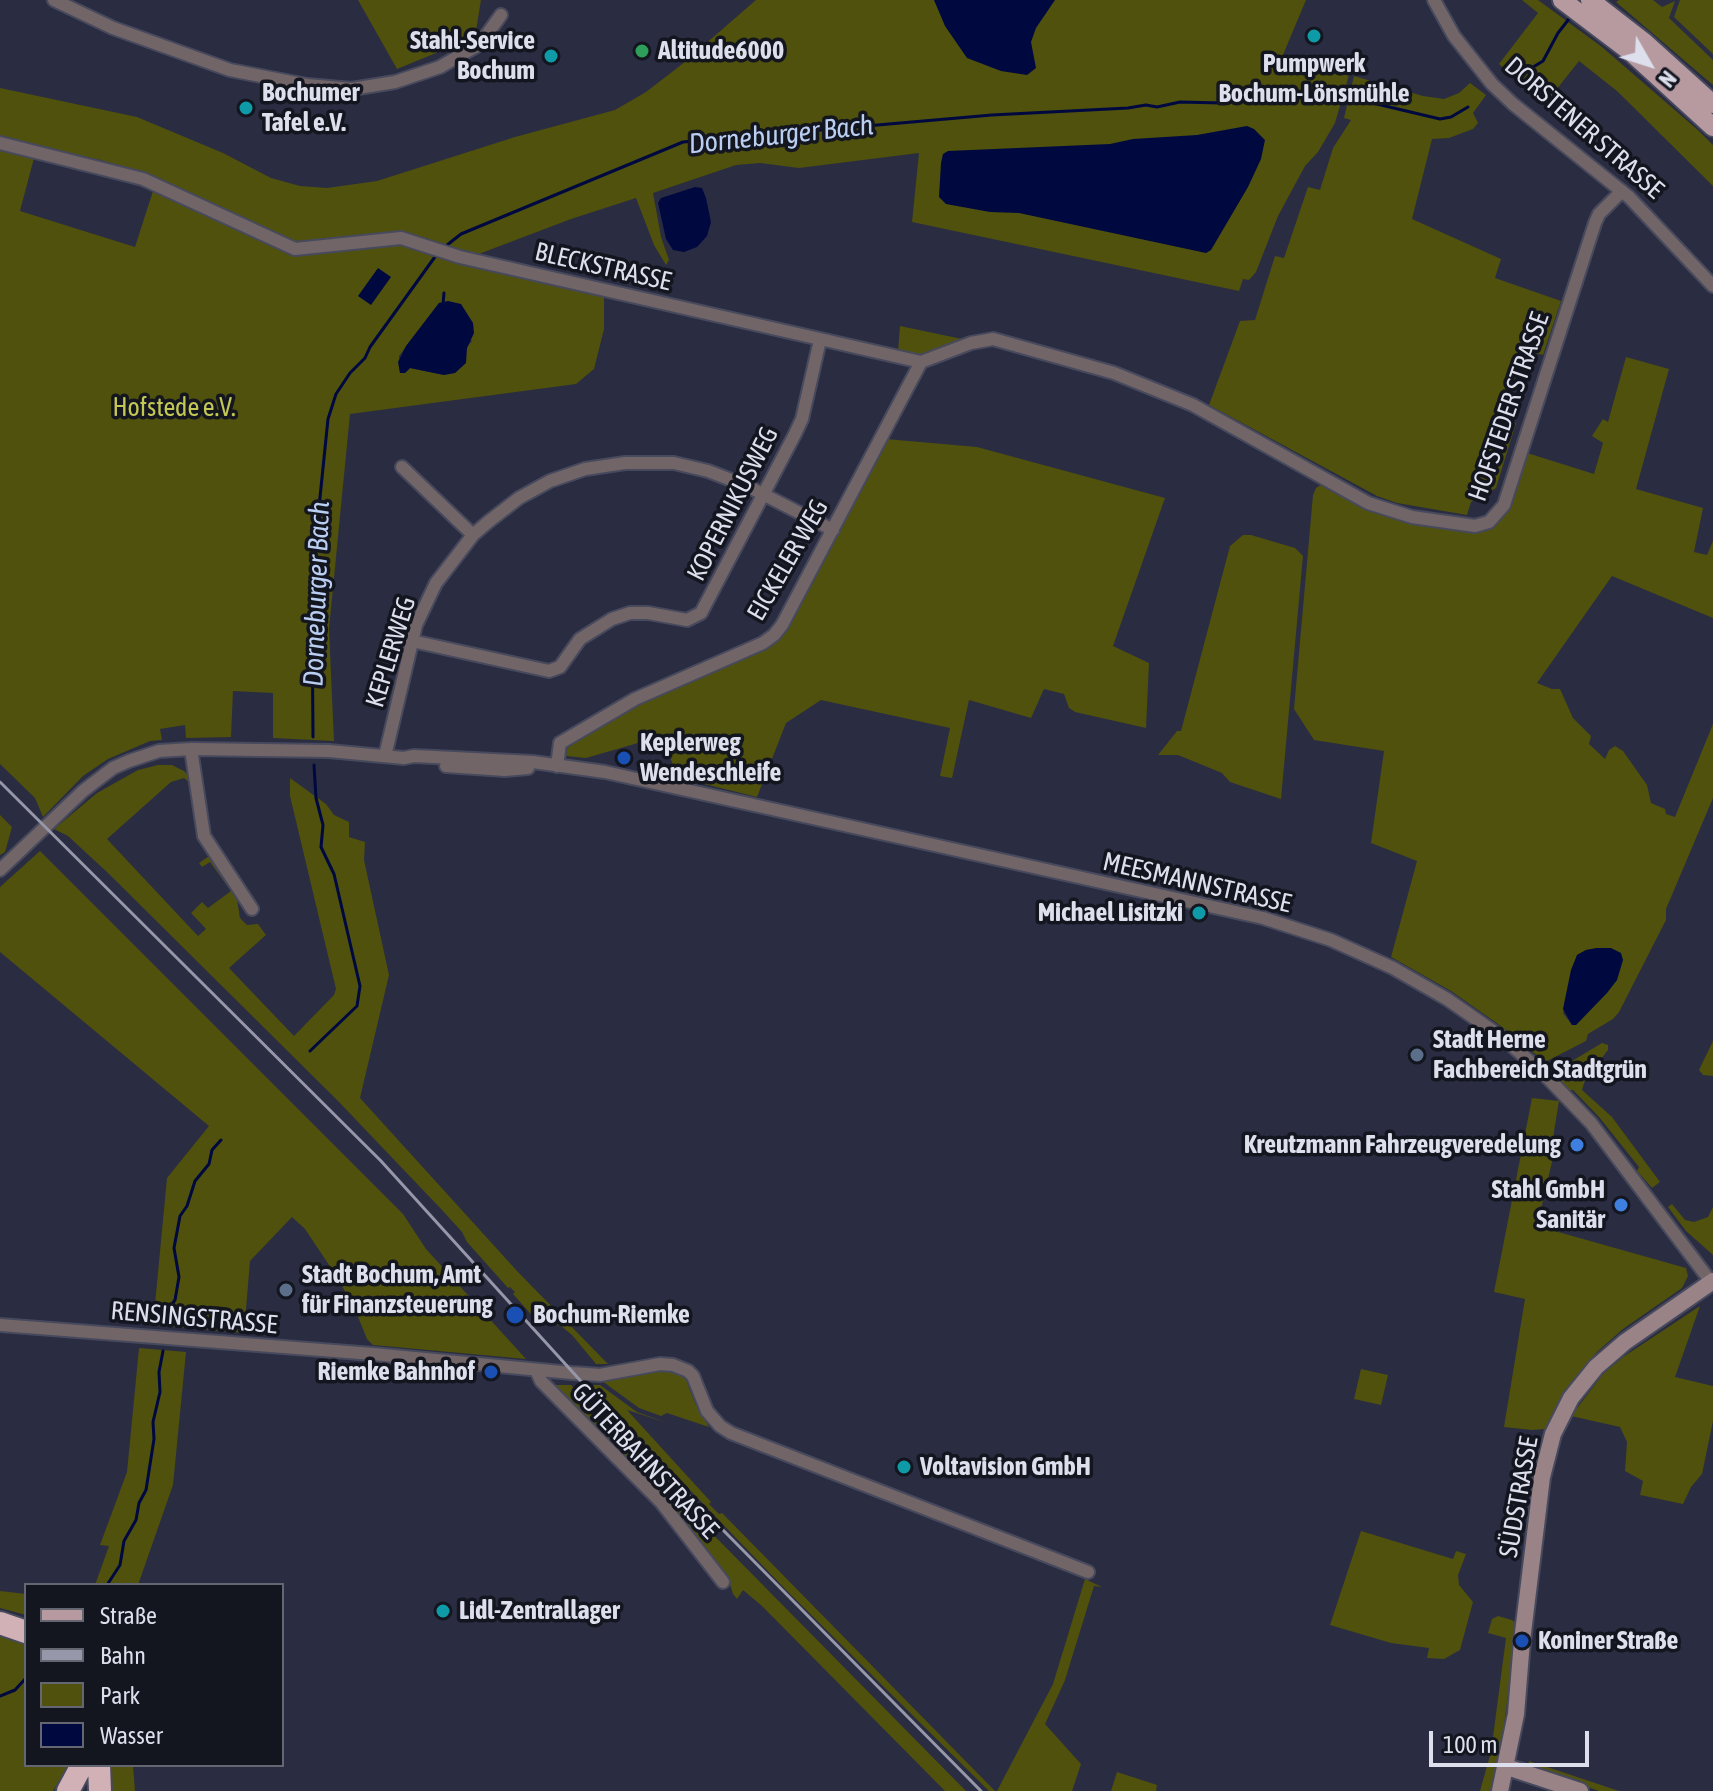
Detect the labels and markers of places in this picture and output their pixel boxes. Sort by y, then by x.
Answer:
place label: Stahl-Service Bochum [410,25,535,86]
marker: Pumpwerk Bochum-Lönsmühle [1305,27,1323,45]
place label: Altitude6000 [658,35,784,67]
marker: Altitude6000 [633,42,651,60]
marker: Stahl-Service Bochum [542,47,560,65]
place label: Pumpwerk Bochum-Lönsmühle [1219,48,1409,110]
place label: Bochumer Tafel e.V. [262,77,360,138]
marker: Bochumer Tafel e.V. [237,99,255,117]
place label: Keplerweg Wendeschleife [640,727,781,788]
marker: Keplerweg Wendeschleife [615,749,633,767]
place label: Michael Lisitzki [1038,897,1183,929]
marker: Michael Lisitzki [1190,904,1208,922]
place label: Stadt Herne Fachbereich Stadtgrün [1433,1024,1647,1086]
marker: Stadt Herne Fachbereich Stadtgrün [1408,1046,1426,1064]
place label: Kreutzmann Fahrzeugveredelung [1244,1129,1561,1161]
marker: Kreutzmann Fahrzeugveredelung [1568,1136,1586,1154]
place label: Stahl GmbH Sanitär [1492,1174,1605,1236]
marker: Stahl GmbH Sanitär [1612,1196,1630,1214]
place label: Stadt Bochum, Amt für Finanzsteuerung [302,1259,493,1320]
marker: Stadt Bochum, Amt für Finanzsteuerung [277,1281,295,1299]
place label: Bochum-Riemke [533,1299,690,1331]
marker: Bochum-Riemke [504,1304,526,1326]
place label: Riemke Bahnhof [318,1356,475,1388]
marker: Riemke Bahnhof [482,1363,500,1381]
place label: Voltavision GmbH [920,1451,1091,1483]
marker: Voltavision GmbH [895,1458,913,1476]
place label: Lidl-Zentrallager [459,1595,620,1627]
marker: Lidl-Zentrallager [434,1602,452,1620]
place label: Koniner Straße [1538,1625,1678,1657]
marker: Koniner Straße [1513,1632,1531,1650]

